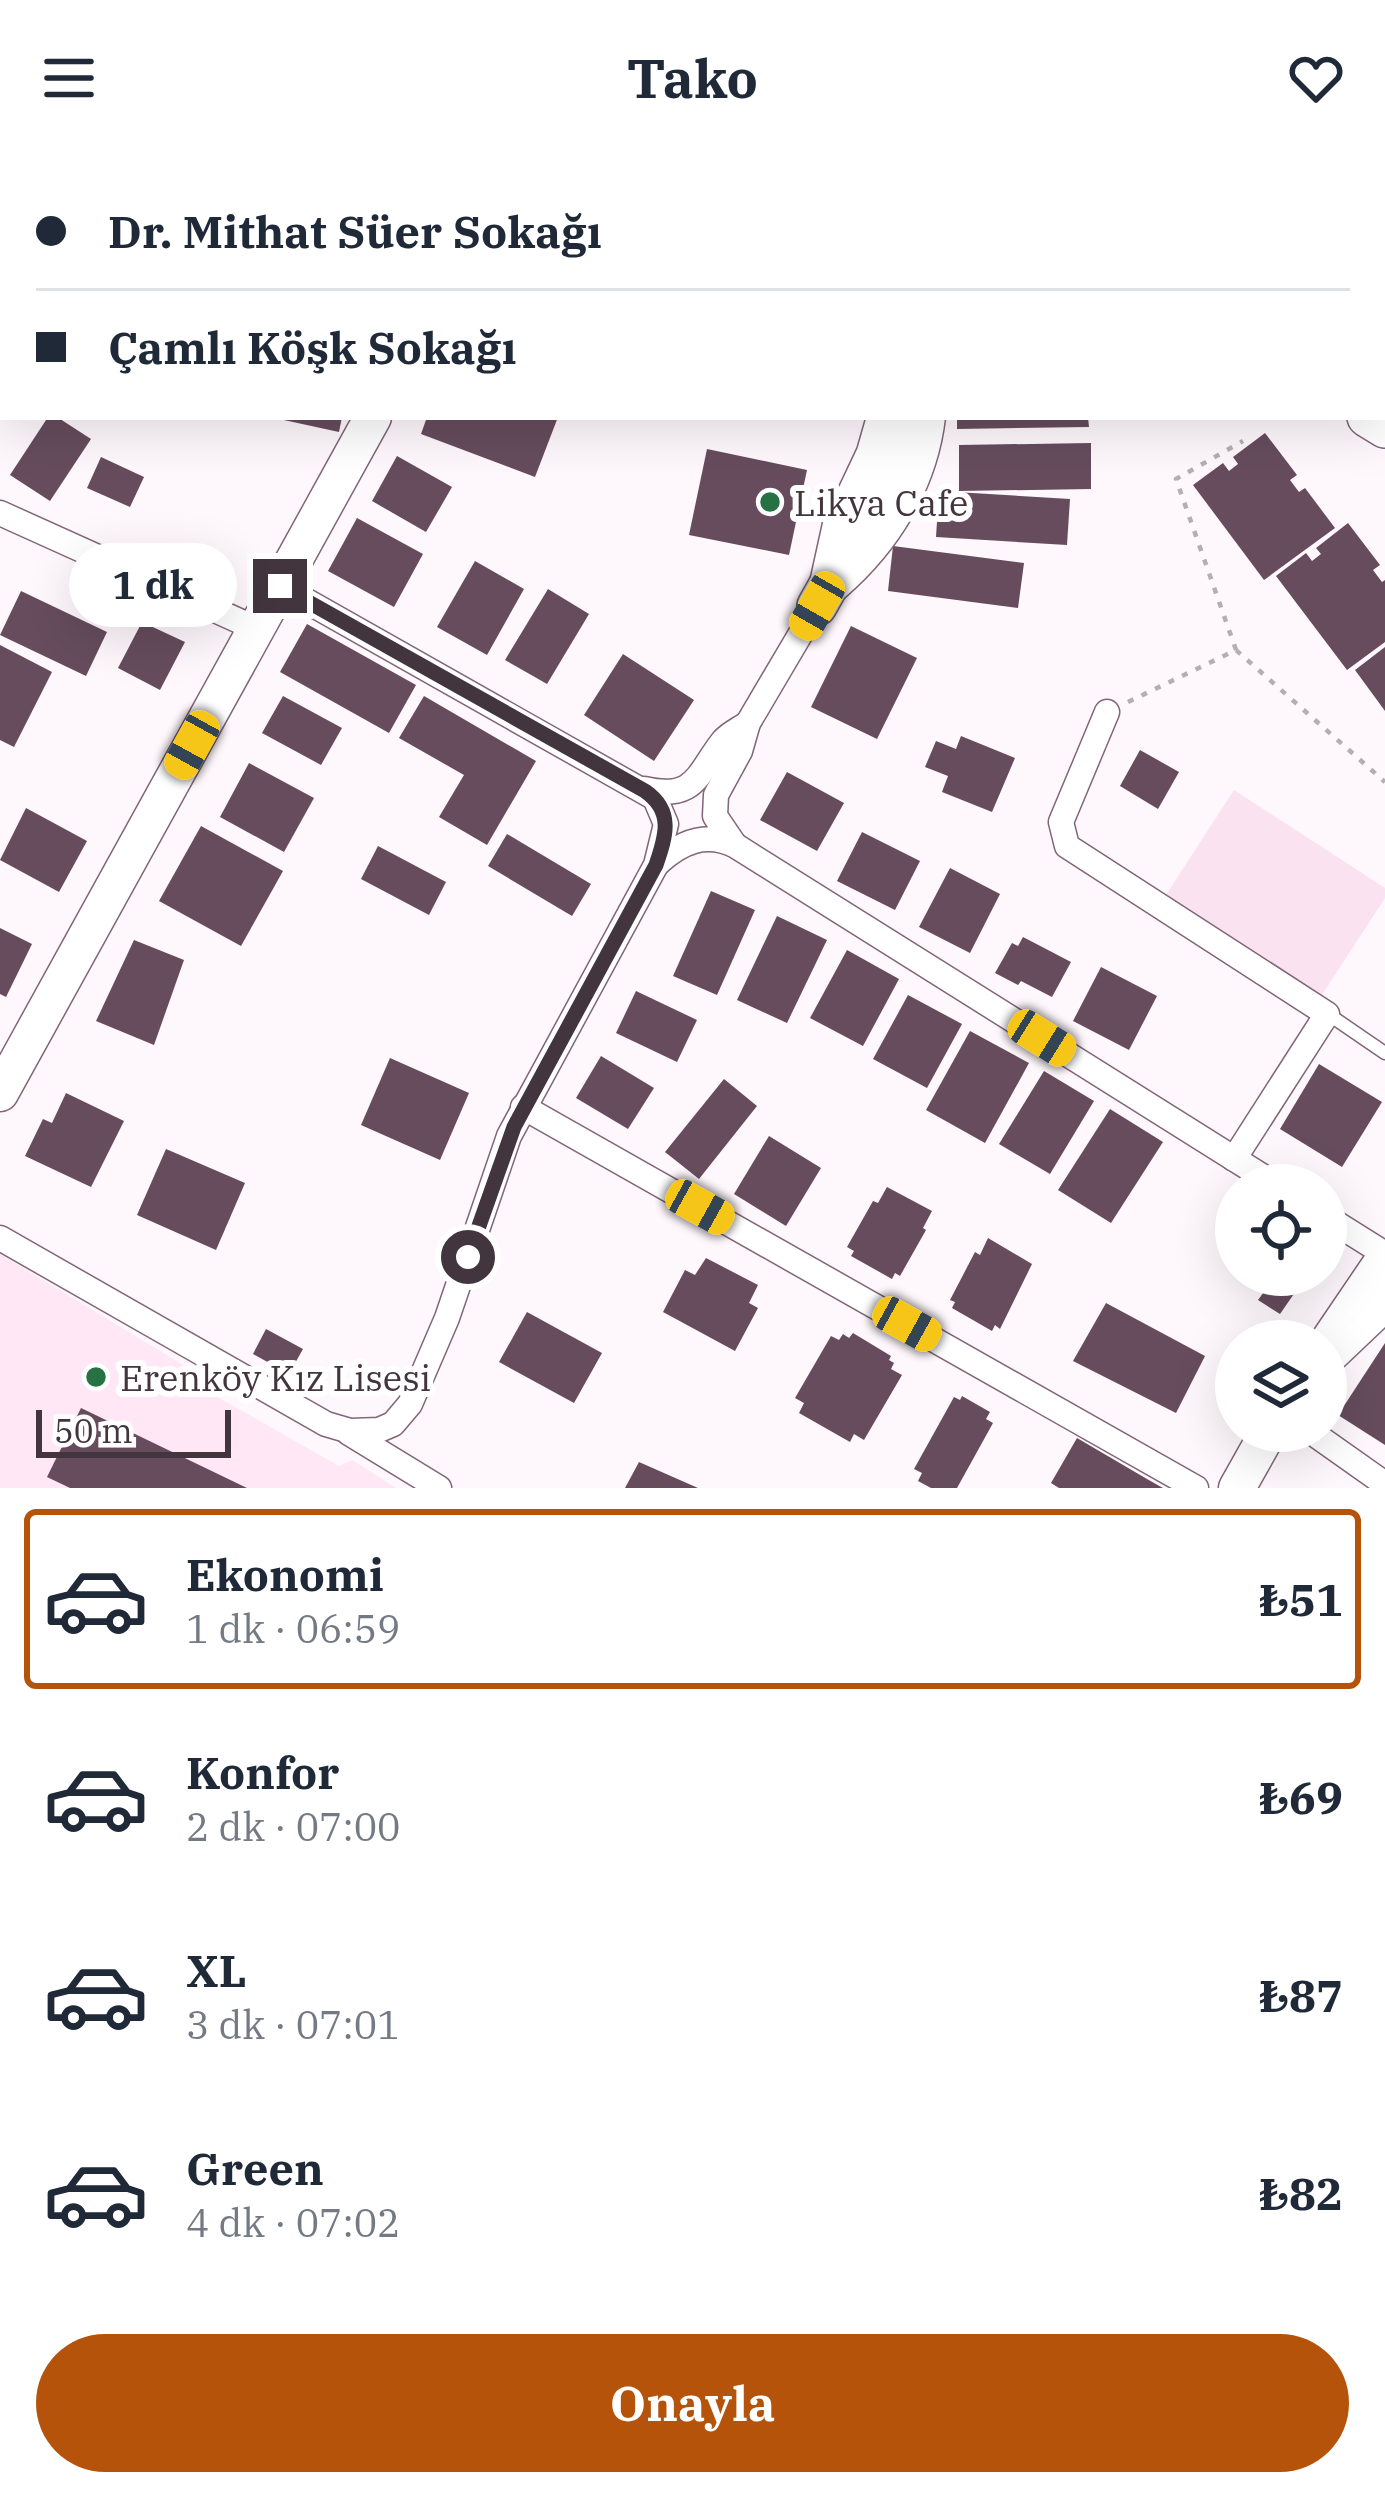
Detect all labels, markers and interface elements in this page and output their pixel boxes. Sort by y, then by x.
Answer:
text: Tako [627,43,758,113]
icon: menu [36,45,102,111]
icon: heart [1283,45,1349,111]
text: Dr. Mithat Süer Sokağı [108,202,602,260]
text: Çamlı Köşk Sokağı [108,318,517,376]
place label: Likya Cafe [794,479,968,526]
marker: Likya Cafe [757,489,783,515]
callout: 1 dk [70,544,238,628]
text: 1 dk [112,559,194,610]
route end [253,559,307,613]
car [783,566,851,646]
car [159,705,225,785]
car [1002,1004,1082,1072]
map controls [1215,1164,1347,1452]
button: locate [1215,1164,1347,1296]
car [660,1174,740,1240]
route start [441,1230,495,1284]
car [867,1291,947,1357]
button: layers [1215,1320,1347,1452]
place label: Erenköy Kız Lisesi [120,1354,431,1401]
marker: Erenköy Kız Lisesi [83,1364,109,1390]
scale bar [36,1404,231,1457]
text: 50 m [54,1409,133,1452]
icon: car [42,1545,150,1653]
text: Ekonomi [186,1545,384,1603]
text: ₺51 [1259,1570,1343,1628]
text: 1 dk · 06:59 [186,1603,401,1654]
icon: car [42,1743,150,1851]
text: Konfor [186,1743,339,1801]
text: ₺69 [1259,1768,1343,1826]
text: 2 dk · 07:00 [186,1801,401,1852]
icon: car [42,1941,150,2049]
text: XL [186,1941,247,1999]
text: ₺87 [1259,1966,1343,2024]
text: 3 dk · 07:01 [186,1999,401,2050]
icon: car [42,2139,150,2247]
text: Green [186,2139,324,2197]
text: ₺82 [1259,2164,1343,2222]
text: 4 dk · 07:02 [186,2197,401,2248]
button: Onayla [36,2334,1349,2472]

